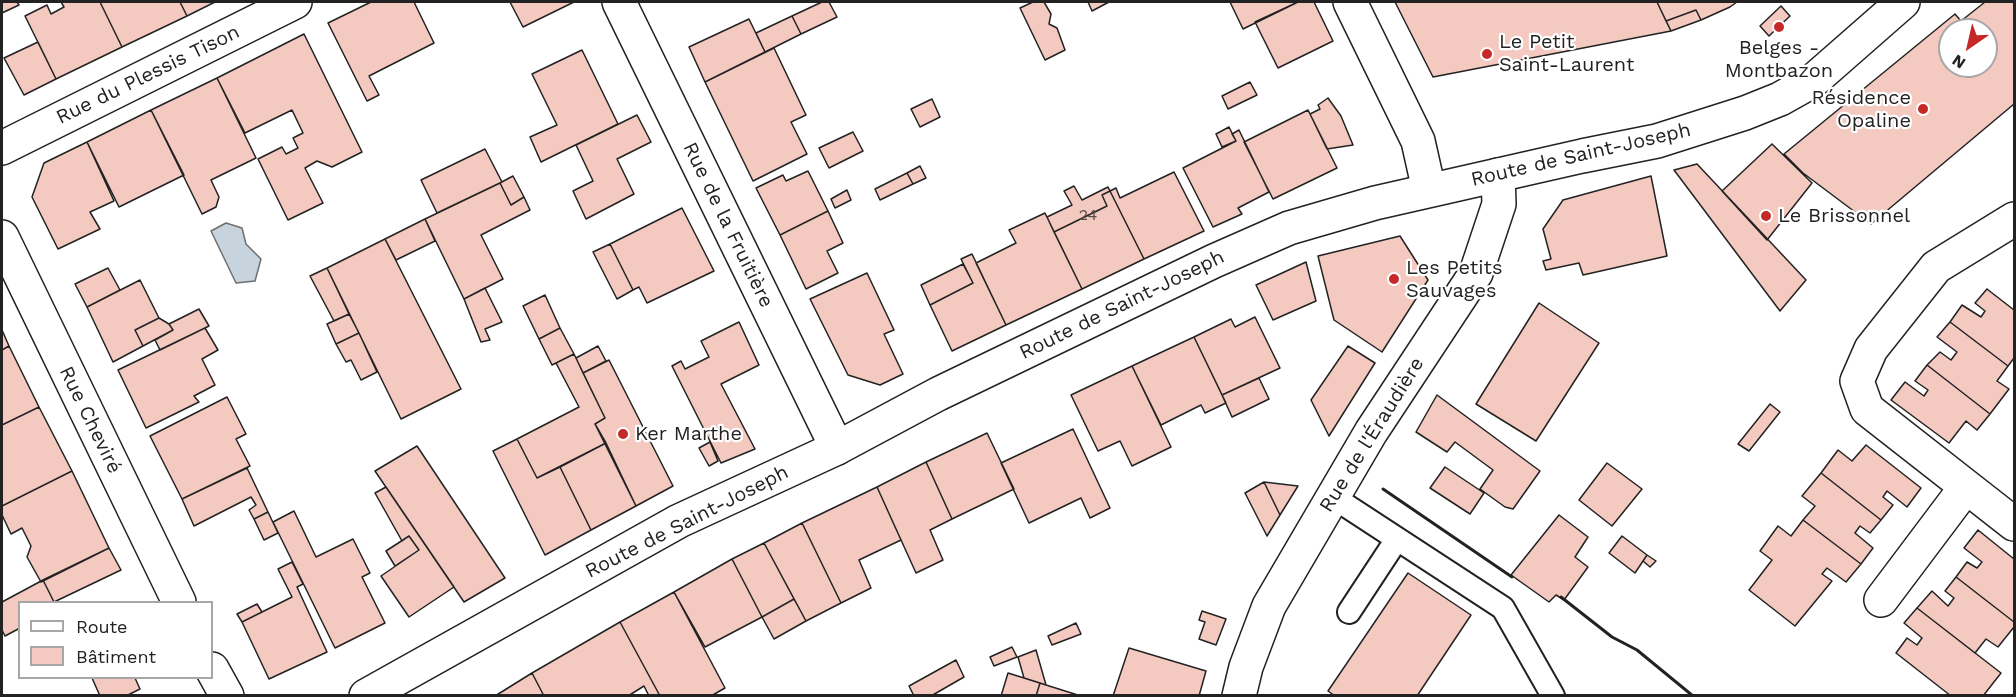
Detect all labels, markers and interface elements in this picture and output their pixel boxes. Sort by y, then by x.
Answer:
north arrow [1938,18,1998,78]
street label: Rue du Plessis Tison [52,20,244,130]
marker: Belges - Montbazon [1772,20,1786,34]
place label: Le Petit Saint-Laurent [1499,30,1634,77]
place label: Belges - Montbazon [1725,36,1833,83]
marker: Le Petit Saint-Laurent [1480,47,1494,61]
text: N [1949,50,1969,73]
place label: Résidence Opaline [1811,86,1911,133]
marker: Résidence Opaline [1916,102,1930,116]
street label: Route de Saint-Joseph [1469,118,1693,192]
street label: Rue de la Fruitière [678,139,778,311]
place label: Le Brissonnel [1778,204,1910,228]
house number: 24 [1079,205,1097,225]
marker: Le Brissonnel [1759,209,1773,223]
street label: Route de Saint-Joseph [1016,245,1228,365]
place label: Les Petits Sauvages [1406,256,1502,303]
marker: Les Petits Sauvages [1387,272,1401,286]
street label: Rue de l'Éraudière [1315,353,1429,517]
street label: Rue Cheviré [54,363,126,477]
place label: Ker Marthe [635,422,742,446]
marker: Ker Marthe [616,427,630,441]
street label: Route de Saint-Joseph [581,460,793,584]
legend [18,601,213,679]
text: Route [76,616,128,637]
text: Bâtiment [76,646,156,667]

